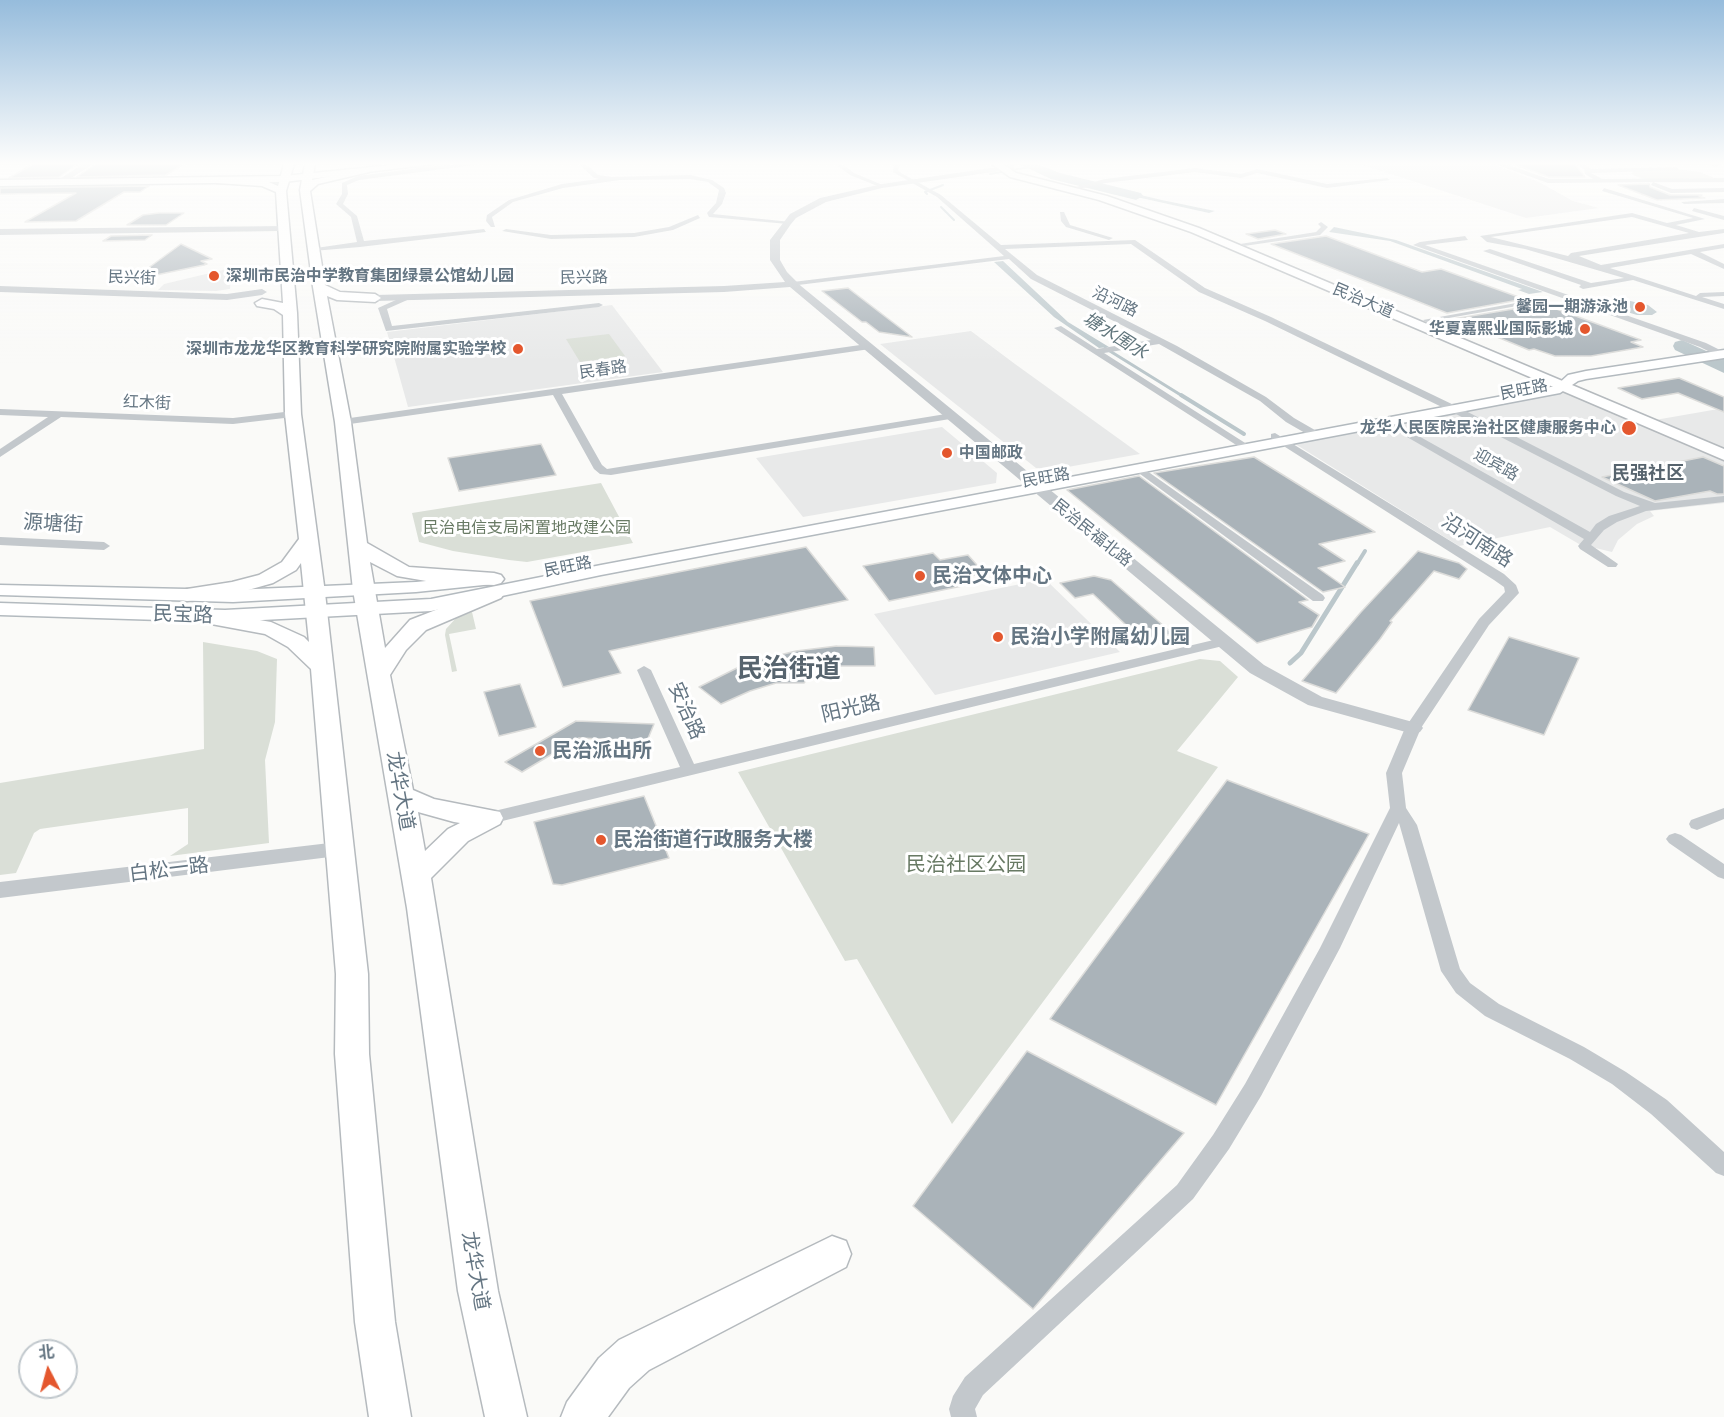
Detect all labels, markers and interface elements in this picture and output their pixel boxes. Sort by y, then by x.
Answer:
place label: 深圳市民治中学教育集团绿景公馆幼儿园 [226,266,514,286]
street label: 民兴街 [108,268,156,288]
street label: 民兴路 [560,268,608,288]
marker: 深圳市民治中学教育集团绿景公馆幼儿园 [207,269,221,283]
street label: 民治大道 [1330,280,1396,322]
street label: 沿河路 [1089,283,1141,321]
place label: 馨园一期游泳池 [1516,297,1628,317]
marker: 馨园一期游泳池 [1633,300,1647,314]
water label: 塘水围水 [1079,308,1151,364]
place label: 华夏嘉熙业国际影城 [1429,319,1573,339]
marker: 华夏嘉熙业国际影城 [1578,322,1592,336]
place label: 深圳市龙龙华区教育科学研究院附属实验学校 [186,339,506,359]
marker: 深圳市龙龙华区教育科学研究院附属实验学校 [511,342,525,356]
street label: 民春路 [578,357,628,383]
street label: 民旺路 [1499,376,1549,404]
street label: 红木街 [123,393,171,413]
place label: 龙华人民医院民治社区健康服务中心 [1360,418,1616,438]
marker: 龙华人民医院民治社区健康服务中心 [1620,419,1638,437]
place label: 中国邮政 [959,443,1023,463]
street label: 迎宾路 [1470,445,1522,485]
marker: 中国邮政 [940,446,954,460]
district label: 民强社区 [1612,463,1684,485]
street label: 民旺路 [1021,464,1071,492]
street label: 民治民福北路 [1049,495,1135,571]
street label: 沿河南路 [1437,509,1517,573]
street label: 源塘街 [22,510,84,538]
park label: 民治电信支局闲置地改建公园 [423,518,631,538]
street label: 民旺路 [543,553,593,581]
place label: 民治文体中心 [932,564,1052,588]
marker: 民治文体中心 [913,569,927,583]
street label: 民宝路 [153,602,213,628]
place label: 民治小学附属幼儿园 [1010,625,1190,649]
marker: 民治小学附属幼儿园 [991,630,1005,644]
district label: 民治街道 [737,653,841,685]
street label: 安治路 [663,679,709,743]
street label: 阳光路 [819,691,883,727]
place label: 民治派出所 [552,739,652,763]
marker: 民治派出所 [533,744,547,758]
street label: 龙华大道 [381,750,419,832]
place label: 民治街道行政服务大楼 [613,828,813,852]
marker: 民治街道行政服务大楼 [594,833,608,847]
street label: 白松一路 [128,853,210,887]
park label: 民治社区公园 [906,853,1026,877]
street label: 龙华大道 [456,1230,494,1312]
north arrow [18,1339,78,1399]
text: 北 [37,1342,55,1363]

